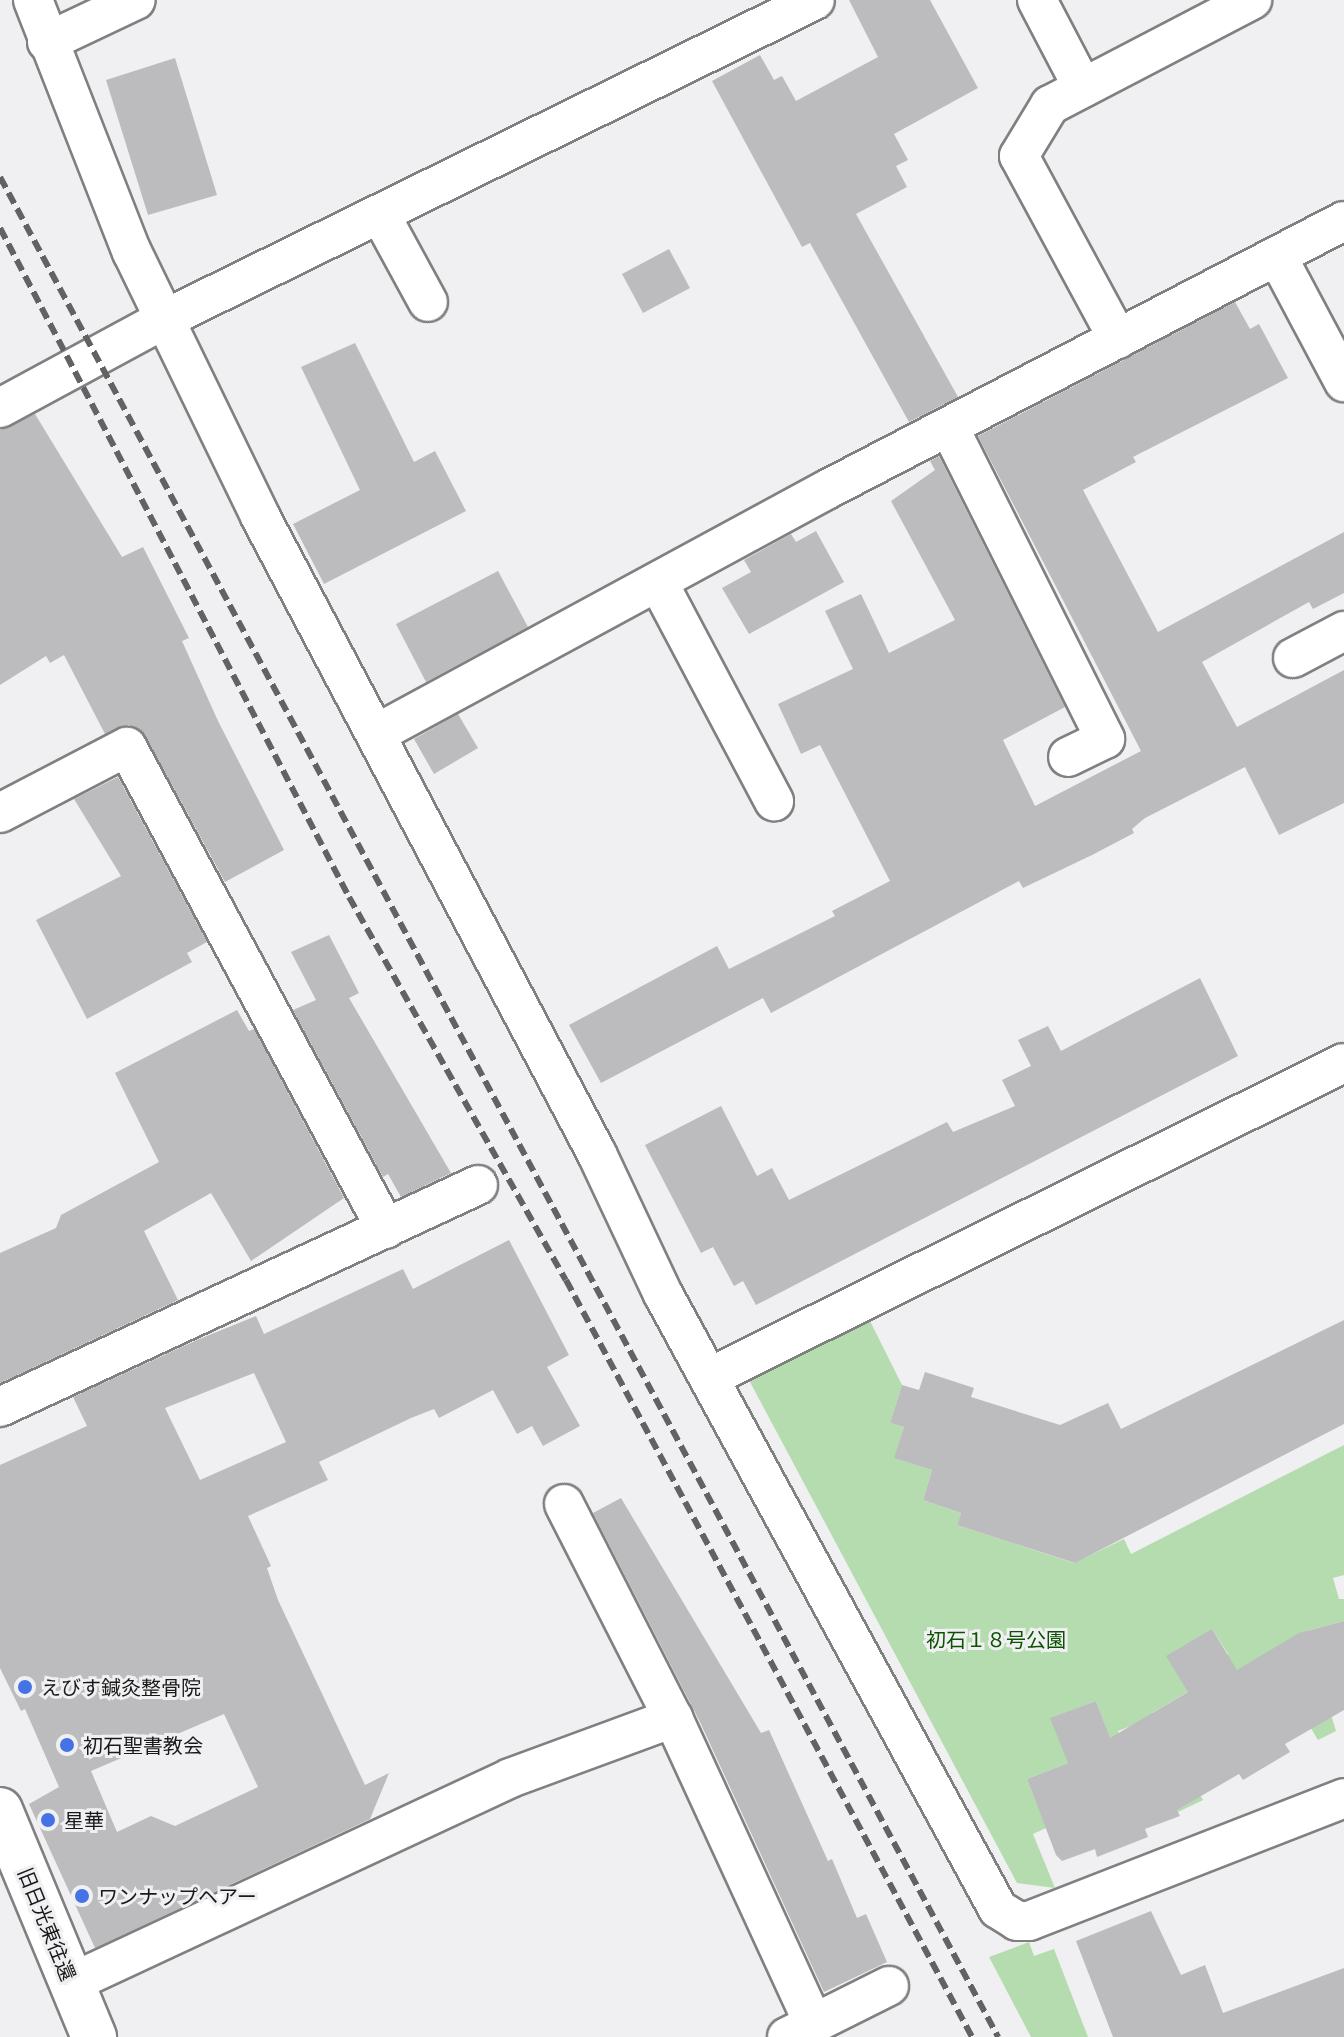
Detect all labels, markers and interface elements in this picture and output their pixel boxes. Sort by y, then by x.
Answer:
park label: 初石１８号公園 [926,1627,1066,1651]
place label: えびす鍼灸整骨院 [41,1675,201,1699]
marker: えびす鍼灸整骨院 [16,1678,34,1696]
place label: 初石聖書教会 [83,1733,203,1757]
marker: 初石聖書教会 [58,1736,76,1754]
place label: 星華 [64,1808,104,1832]
marker: 星華 [39,1811,57,1829]
street label: 旧日光東往還 [13,1864,81,1984]
place label: ワンナップヘアー [98,1884,257,1908]
marker: ワンナップヘアー [73,1887,91,1905]

